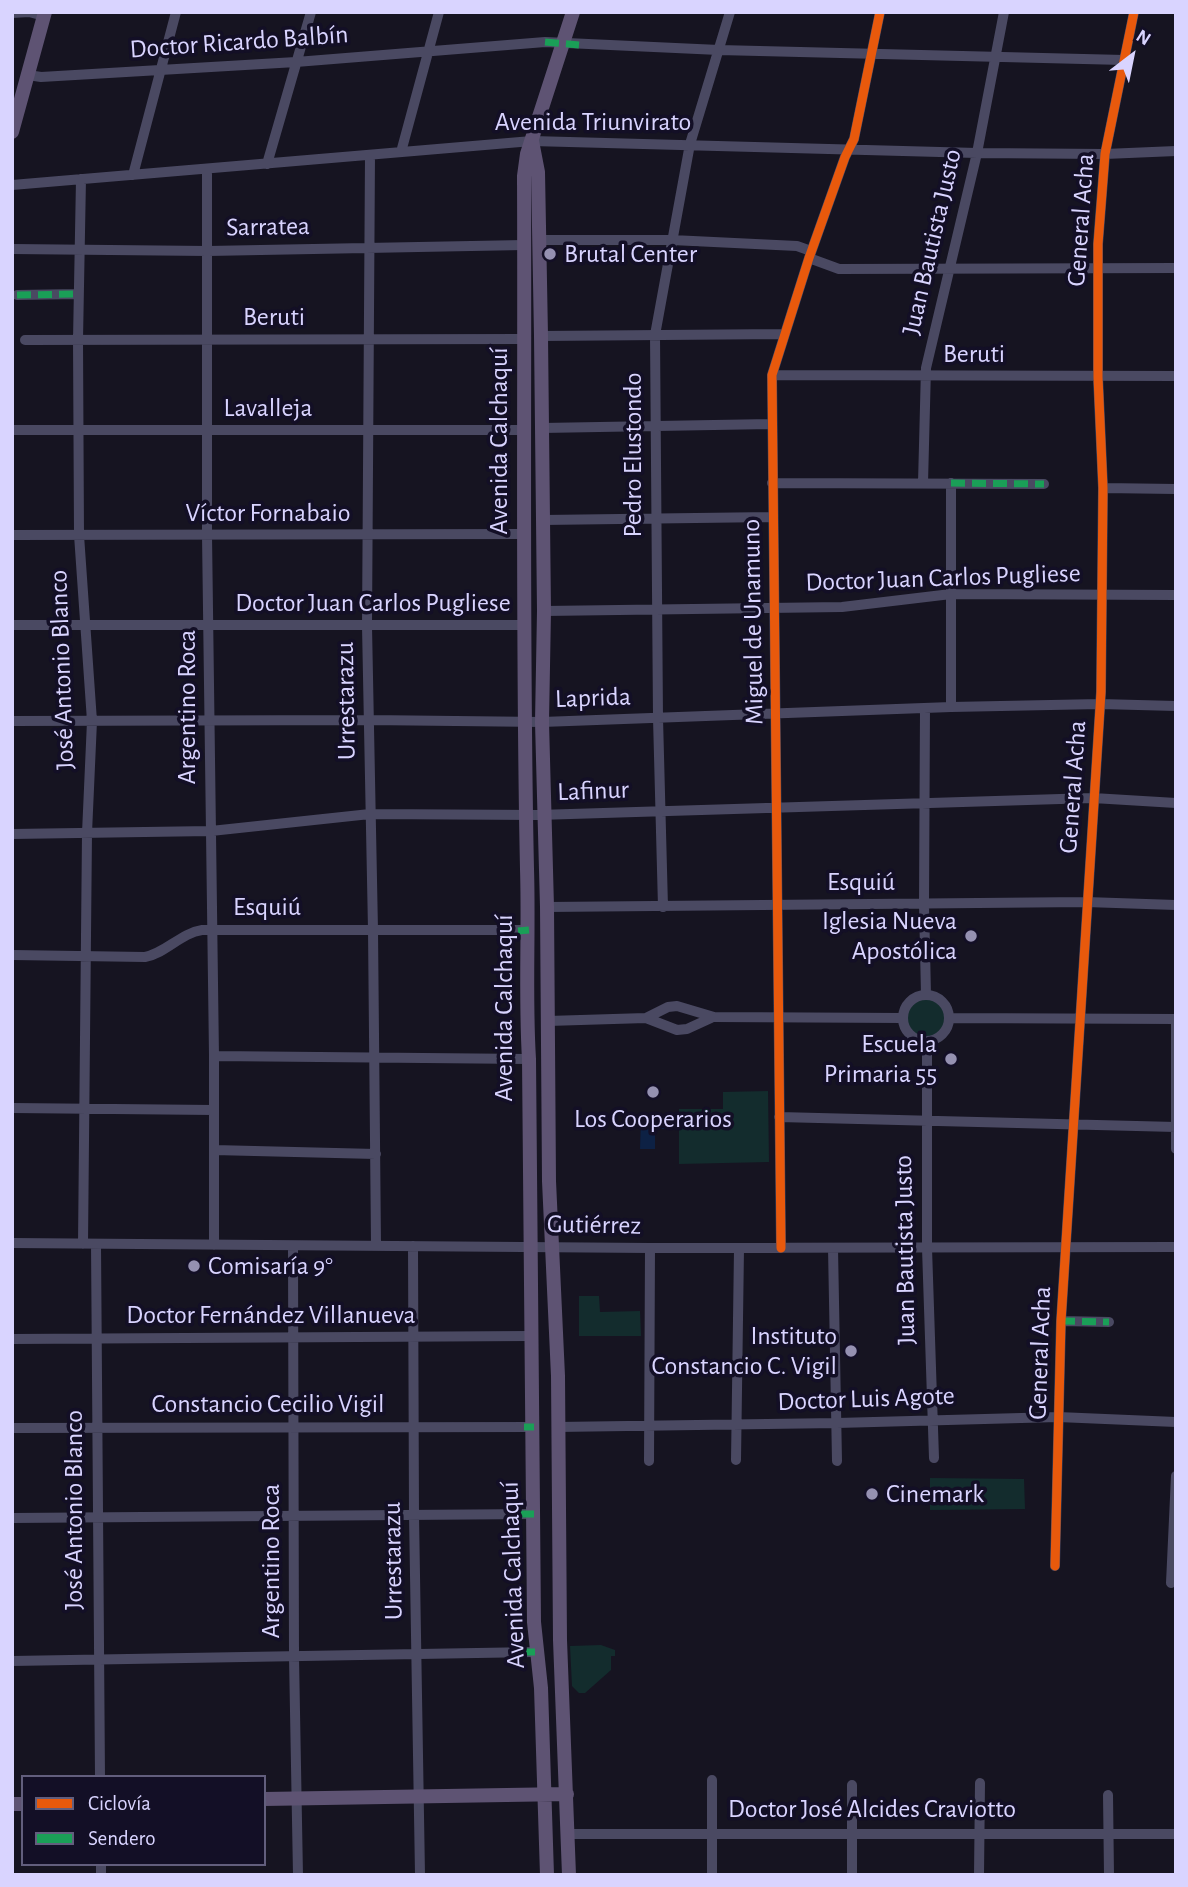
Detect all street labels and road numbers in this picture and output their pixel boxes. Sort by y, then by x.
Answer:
street label: Doctor Ricardo Balbín [129,19,349,65]
street label: Avenida Triunvirato [495,106,691,138]
street label: Juan Bautista Justo [895,146,969,338]
street label: General Acha [1061,152,1101,288]
street label: Sarratea [226,211,310,243]
street label: Beruti [243,301,305,333]
street label: Beruti [943,338,1005,370]
street label: Avenida Calchaquí [483,348,515,534]
street label: Pedro Elustondo [617,372,649,538]
street label: Lavalleja [224,392,312,424]
street label: Víctor Fornabaio [185,497,351,529]
street label: Miguel de Unamuno [736,519,770,725]
street label: Doctor Juan Carlos Pugliese [805,558,1081,598]
street label: José Antonio Blanco [43,570,81,770]
street label: Doctor Juan Carlos Pugliese [235,587,511,619]
street label: Argentino Roca [171,630,203,784]
street label: Urrestarazu [329,642,363,760]
street label: Laprida [554,681,632,715]
street label: General Acha [1053,719,1093,855]
street label: Lafinur [557,774,629,808]
street label: Esquiú [827,866,895,898]
street label: Esquiú [233,891,301,923]
street label: Avenida Calchaquí [488,915,520,1101]
street label: Juan Bautista Justo [888,1155,922,1345]
street label: Gutiérrez [547,1209,641,1241]
street label: General Acha [1022,1286,1058,1420]
street label: Doctor Fernández Villanueva [126,1299,416,1331]
street label: Doctor Luis Agote [777,1380,955,1418]
street label: Constancio Cecilio Vigil [152,1388,384,1420]
street label: José Antonio Blanco [58,1410,90,1610]
street label: Avenida Calchaquí [494,1481,532,1669]
street label: Argentino Roca [255,1484,287,1638]
street label: Urrestarazu [376,1502,410,1620]
street label: Doctor José Alcides Craviotto [728,1793,1016,1825]

